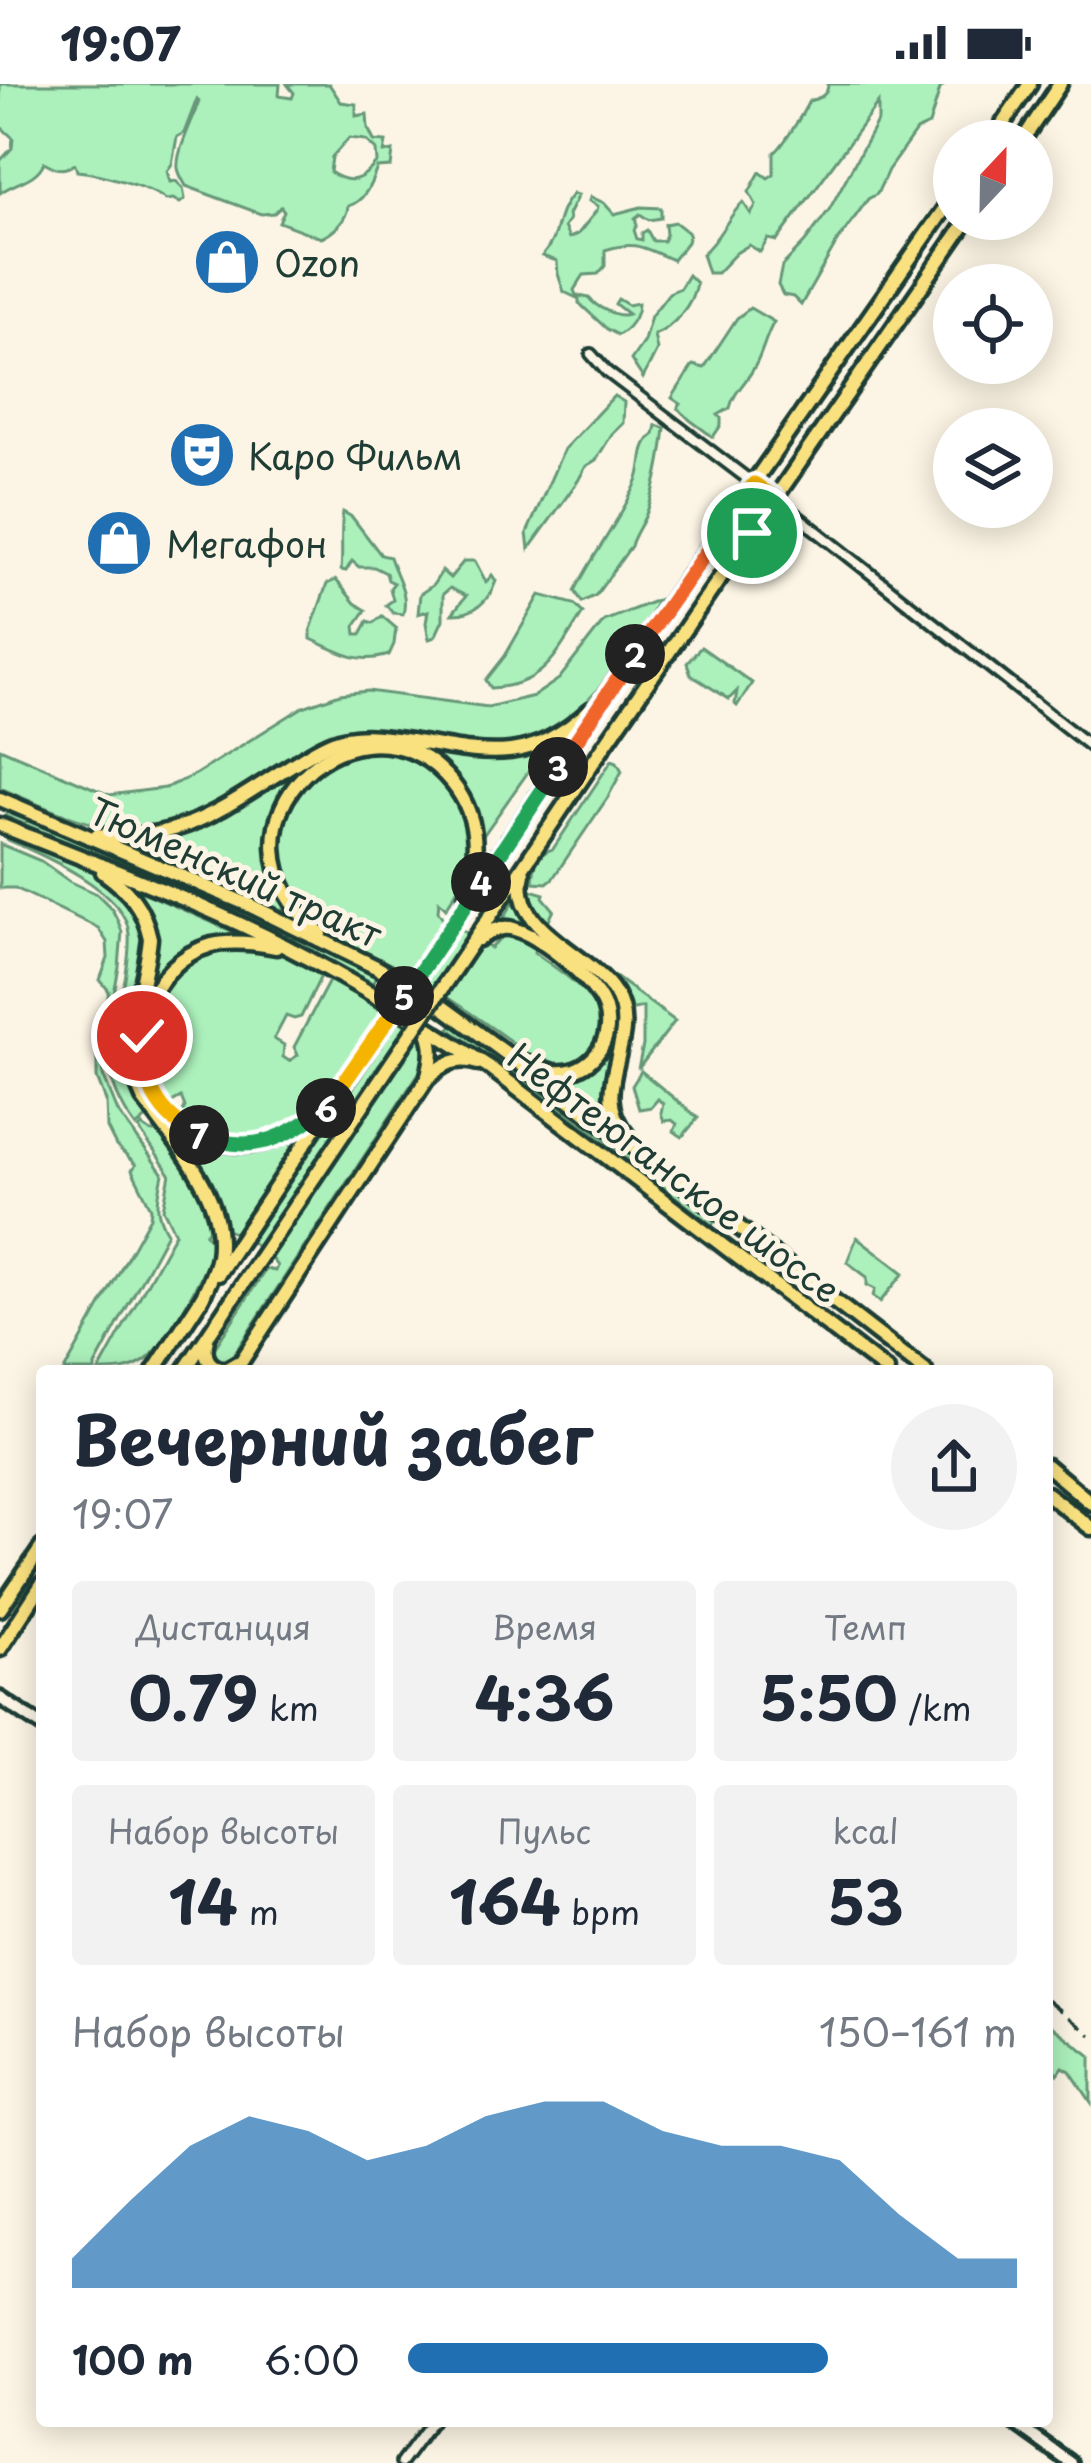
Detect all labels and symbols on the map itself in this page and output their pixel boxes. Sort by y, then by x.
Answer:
north arrow [933,120,1053,240]
shop icon: Ozon [192,227,262,297]
place label: Ozon [274,235,360,289]
theatre icon: Каро Фильм [167,420,237,490]
place label: Каро Фильм [248,428,463,482]
pin [701,482,803,584]
shop icon: Мегафон [84,508,154,578]
place label: Мегафон [166,516,327,570]
pin: 2 [605,624,665,684]
pin: 3 [528,737,588,797]
street label: Тюменский тракт [81,782,392,960]
pin: 4 [451,852,511,912]
pin: 5 [374,966,434,1026]
pin [91,985,193,1087]
street label: Нефтеюганское шоссе [498,1029,852,1315]
pin: 6 [296,1078,356,1138]
pin: 7 [169,1105,229,1165]

